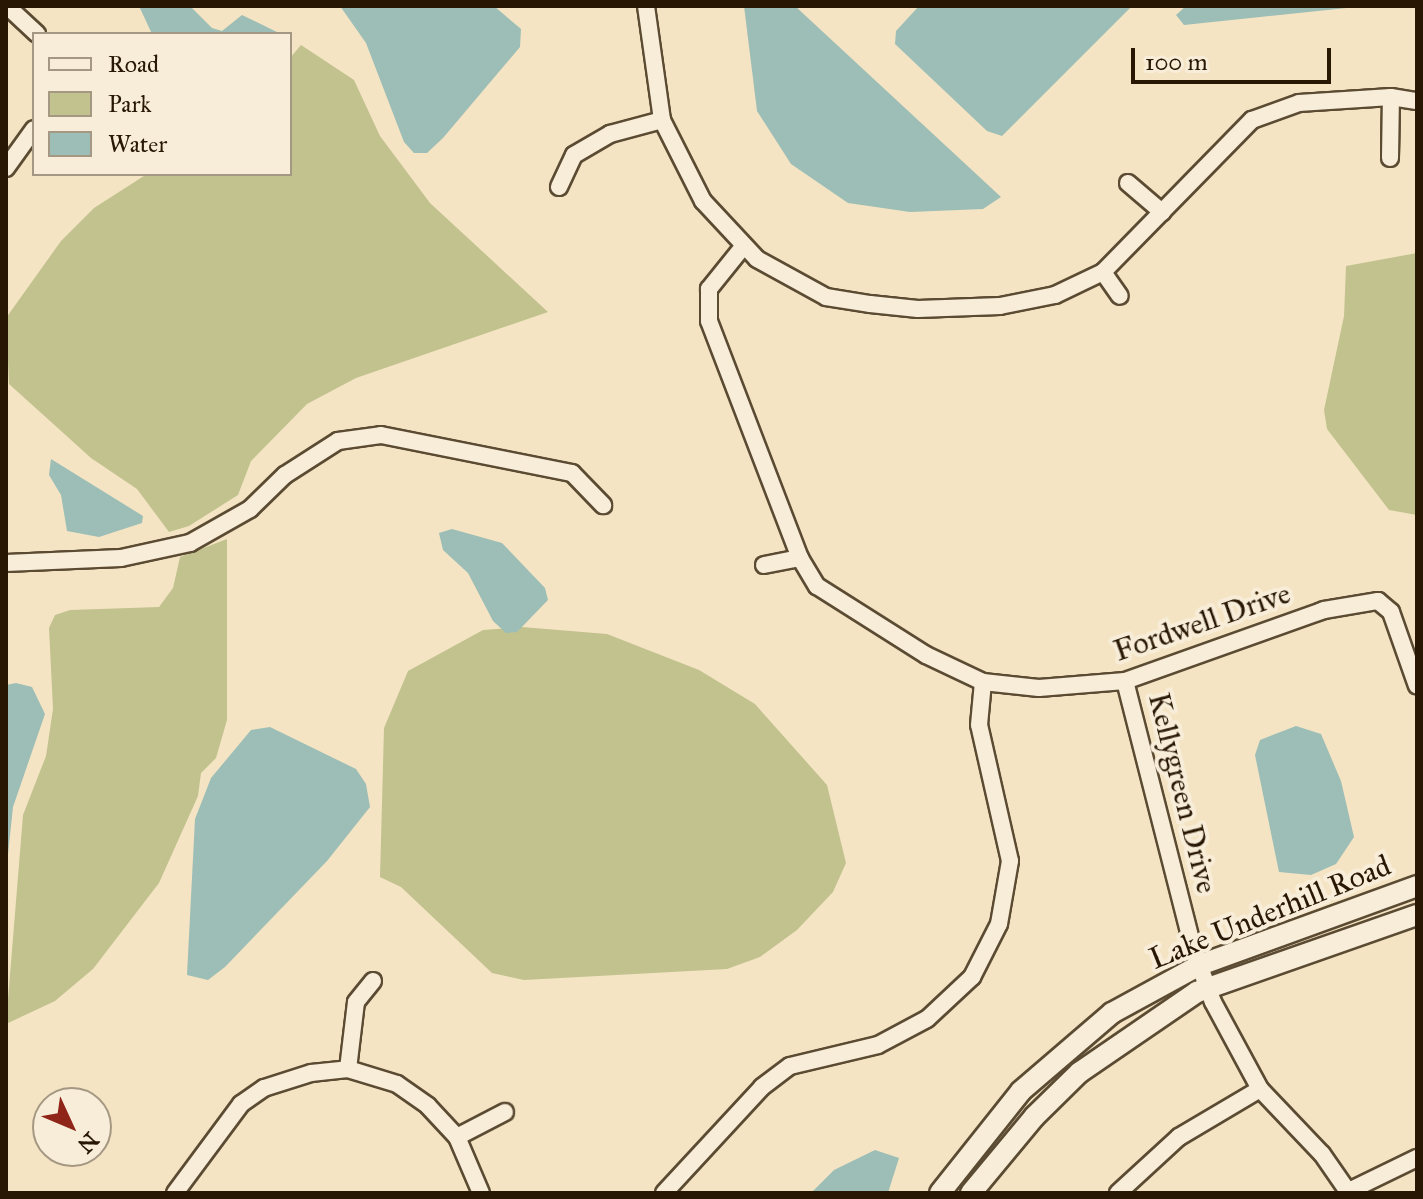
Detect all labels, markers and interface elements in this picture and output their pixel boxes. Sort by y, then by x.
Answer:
legend [32,32,292,176]
scale bar [1135,32,1335,82]
text: 100 m [1145,47,1208,77]
text: Road [108,49,159,79]
text: Park [108,89,151,119]
text: Water [108,129,167,159]
street label: Fordwell Drive [1109,575,1295,669]
street label: Kellygreen Drive [1141,689,1225,897]
street label: Lake Underhill Road [1144,847,1396,977]
north arrow [32,1087,112,1167]
text: N [72,1127,104,1159]

